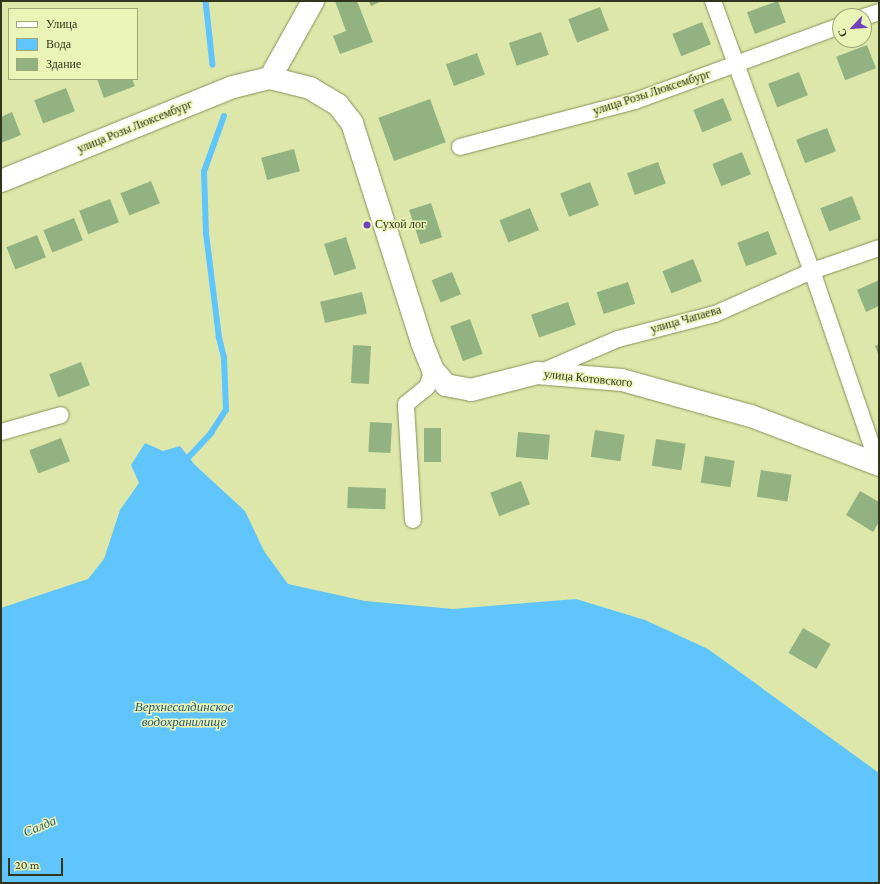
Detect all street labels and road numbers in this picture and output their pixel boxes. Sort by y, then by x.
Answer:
street label: улица Розы Люксембург [591,67,713,119]
street label: улица Розы Люксембург [75,97,195,157]
street label: улица Чапаева [649,303,723,337]
street label: улица Котовского [543,367,633,391]

